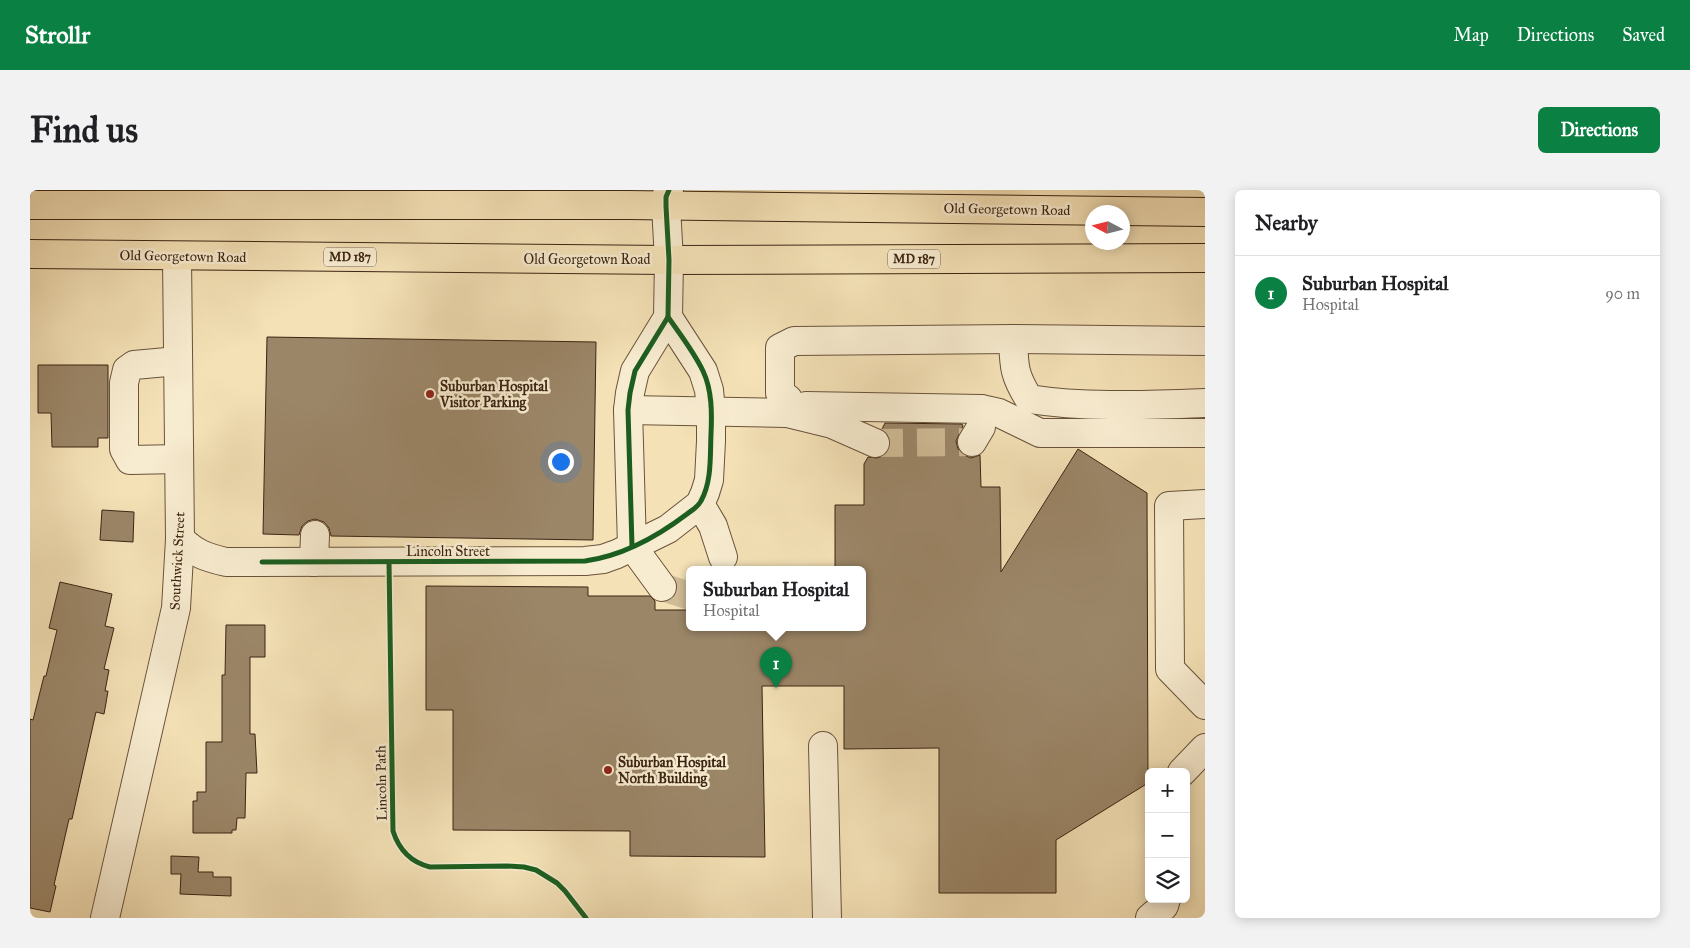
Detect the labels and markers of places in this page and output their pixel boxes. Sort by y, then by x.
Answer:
place label: Suburban Hospital Visitor Parking [439,378,549,412]
marker: Suburban Hospital Visitor Parking [424,388,436,400]
pin: 1 [760,647,792,688]
place label: Suburban Hospital North Building [618,754,727,788]
marker: Suburban Hospital North Building [602,764,614,776]

